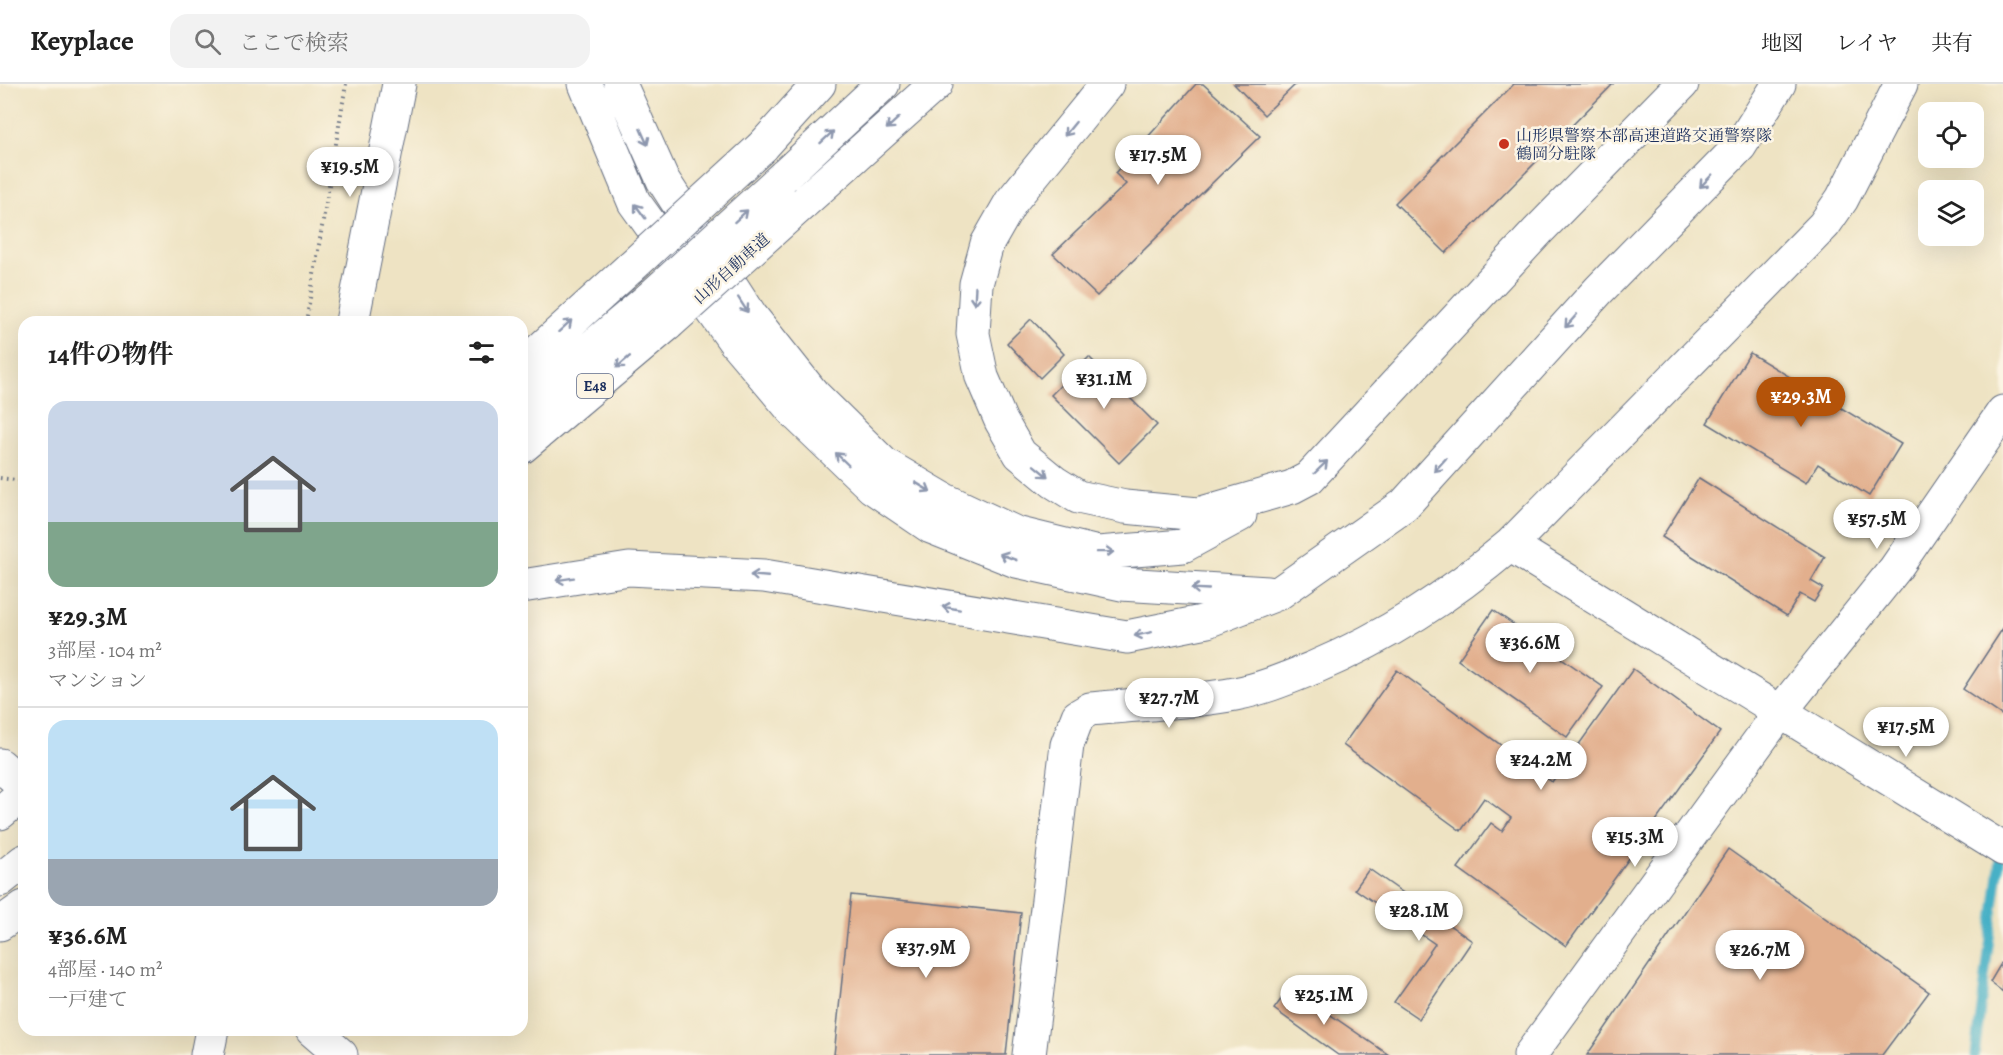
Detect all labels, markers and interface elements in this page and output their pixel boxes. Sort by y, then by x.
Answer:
search box [170,14,590,68]
text: Keyplace [30,22,134,60]
icon: search [191,25,224,58]
text: ここで検索 [239,28,349,58]
text: 地図 [1761,29,1803,57]
text: レイヤ [1836,29,1898,57]
text: 共有 [1931,29,1973,57]
map controls [1918,102,1984,246]
button: locate [1918,102,1984,168]
one-way arrow [885,116,900,130]
one-way arrow [1063,121,1076,137]
place label: 山形県警察本部高速道路交通警察隊 鶴岡分駐隊 [1516,125,1772,165]
one-way arrow [639,128,650,146]
one-way arrow [819,129,834,144]
pin: ¥17.5M [1109,135,1207,186]
marker: 山形県警察本部高速道路交通警察隊 鶴岡分駐隊 [1497,137,1511,151]
text: ¥17.5M [1129,141,1187,168]
pin: ¥19.5M [301,147,399,198]
text: ¥19.5M [321,153,379,180]
one-way arrow [1699,173,1714,188]
button: layers [1918,180,1984,246]
one-way arrow [634,203,646,219]
one-way arrow [733,209,748,223]
street label: 山形自動車道 [689,228,775,309]
one-way arrow [970,285,981,305]
one-way arrow [737,296,750,313]
one-way arrow [1564,313,1578,328]
one-way arrow [558,319,573,333]
icon: filters [465,336,498,369]
text: 14件の物件 [48,337,174,372]
one-way arrow [616,355,631,369]
pin: ¥31.1M [1055,359,1153,410]
text: ¥31.1M [1076,365,1132,392]
road number: E48 [577,374,613,398]
pin: ¥29.3M [1752,377,1850,428]
text: ¥29.3M [1770,383,1832,410]
icon: home [219,440,327,548]
one-way arrow [835,452,850,466]
one-way arrow [1433,457,1447,472]
one-way arrow [1313,460,1328,474]
one-way arrow [1033,464,1049,477]
one-way arrow [914,481,931,493]
pin: ¥57.5M [1828,499,1926,550]
text: ¥57.5M [1847,505,1907,532]
one-way arrow [1094,546,1114,557]
one-way arrow [999,551,1018,562]
one-way arrow [749,570,769,581]
one-way arrow [555,574,575,585]
one-way arrow [1190,583,1210,594]
text: ¥29.3M [48,599,128,634]
one-way arrow [942,602,961,613]
pin: ¥36.6M [1481,623,1579,674]
one-way arrow [1134,629,1153,640]
text: ¥36.6M [1499,629,1561,656]
text: 3部屋 · 104 m² [48,637,162,664]
text: マンション [48,667,147,694]
pin: ¥27.7M [1120,678,1218,729]
text: ¥27.7M [1139,684,1199,711]
pin: ¥17.5M [1857,707,1955,758]
text: ¥17.5M [1877,713,1935,740]
pin: ¥24.2M [1492,740,1590,791]
text: ¥24.2M [1510,746,1572,773]
icon: home [219,759,327,867]
pin: ¥15.3M [1586,817,1684,868]
text: ¥15.3M [1606,823,1664,850]
pin: ¥28.1M [1370,891,1468,942]
text: ¥28.1M [1389,897,1449,924]
text: ¥36.6M [48,918,127,953]
pin: ¥37.9M [877,928,975,979]
pin: ¥26.7M [1711,930,1809,981]
text: ¥37.9M [896,934,956,961]
text: ¥26.7M [1729,936,1791,963]
text: 4部屋 · 140 m² [48,956,163,983]
pin: ¥25.1M [1275,975,1373,1026]
text: ¥25.1M [1294,981,1354,1008]
text: 一戸建て [48,986,128,1013]

